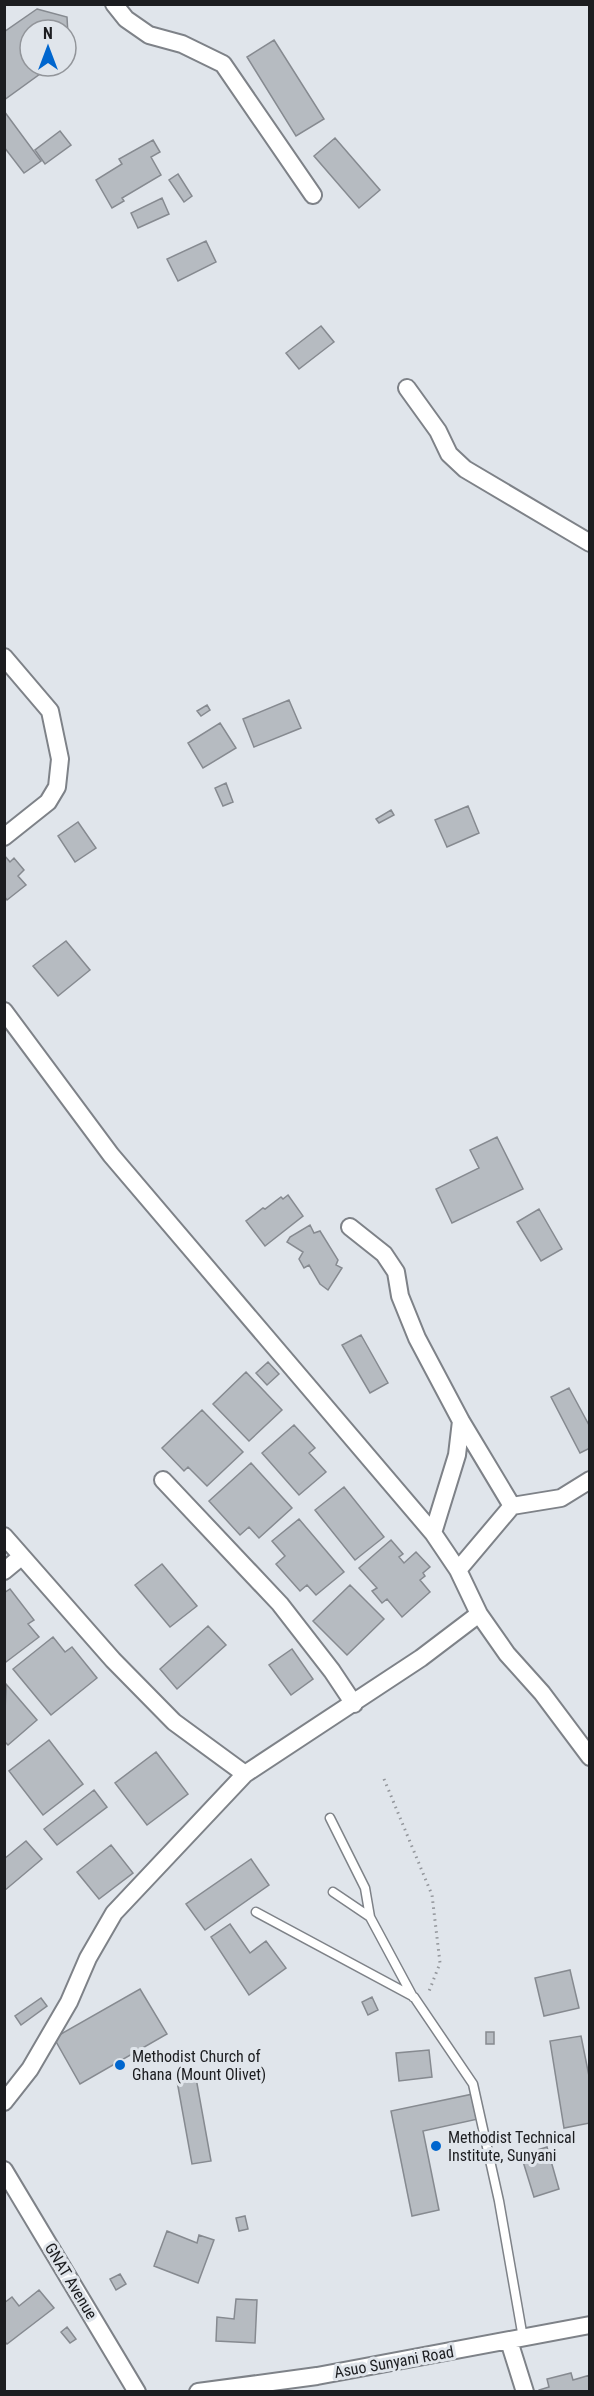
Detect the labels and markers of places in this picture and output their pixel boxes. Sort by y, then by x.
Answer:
place label: Methodist Church of Ghana (Mount Olivet) [132,2047,266,2084]
marker: Methodist Church of Ghana (Mount Olivet) [113,2058,127,2072]
place label: Methodist Technical Institute, Sunyani [448,2128,575,2165]
marker: Methodist Technical Institute, Sunyani [429,2139,443,2153]

